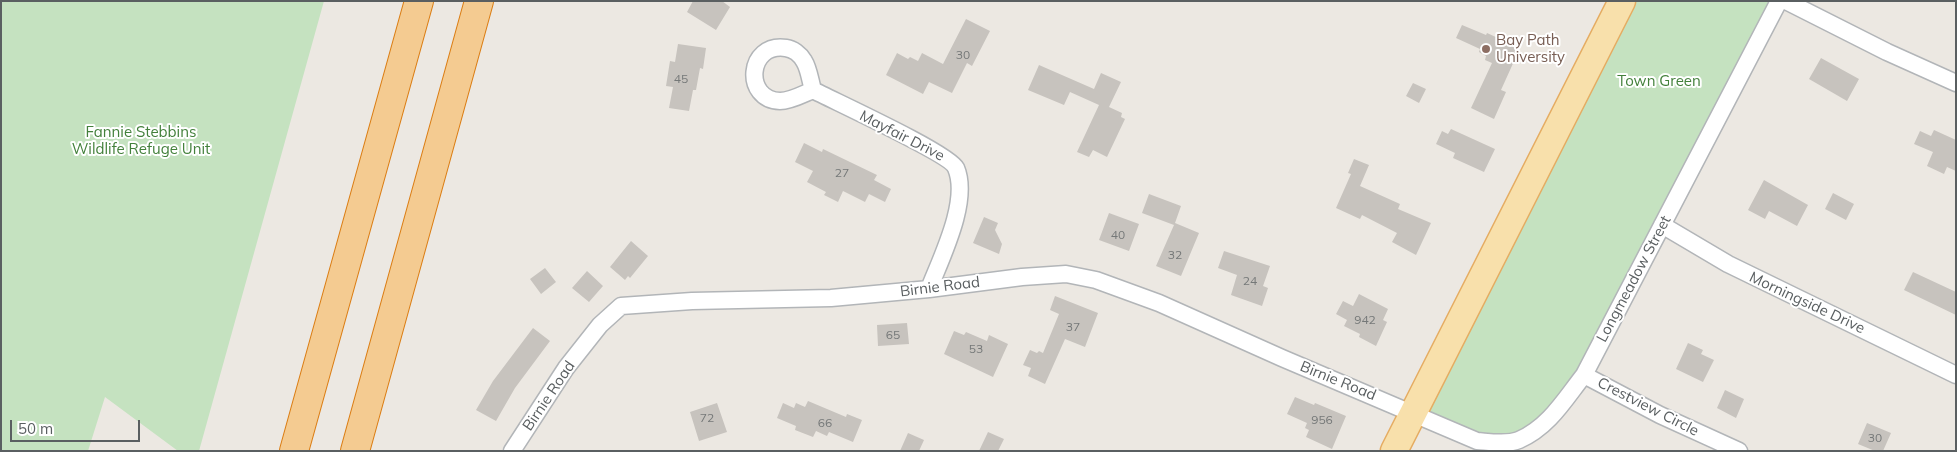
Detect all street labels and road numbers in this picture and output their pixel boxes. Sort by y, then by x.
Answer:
street label: Mayfair Drive [856,107,948,165]
street label: Longmeadow Street [1593,213,1675,345]
street label: Morningside Drive [1746,268,1868,338]
street label: Birnie Road [899,273,981,301]
street label: Birnie Road [519,358,579,434]
street label: Birnie Road [1297,358,1379,404]
street label: Crestview Circle [1594,374,1702,440]

